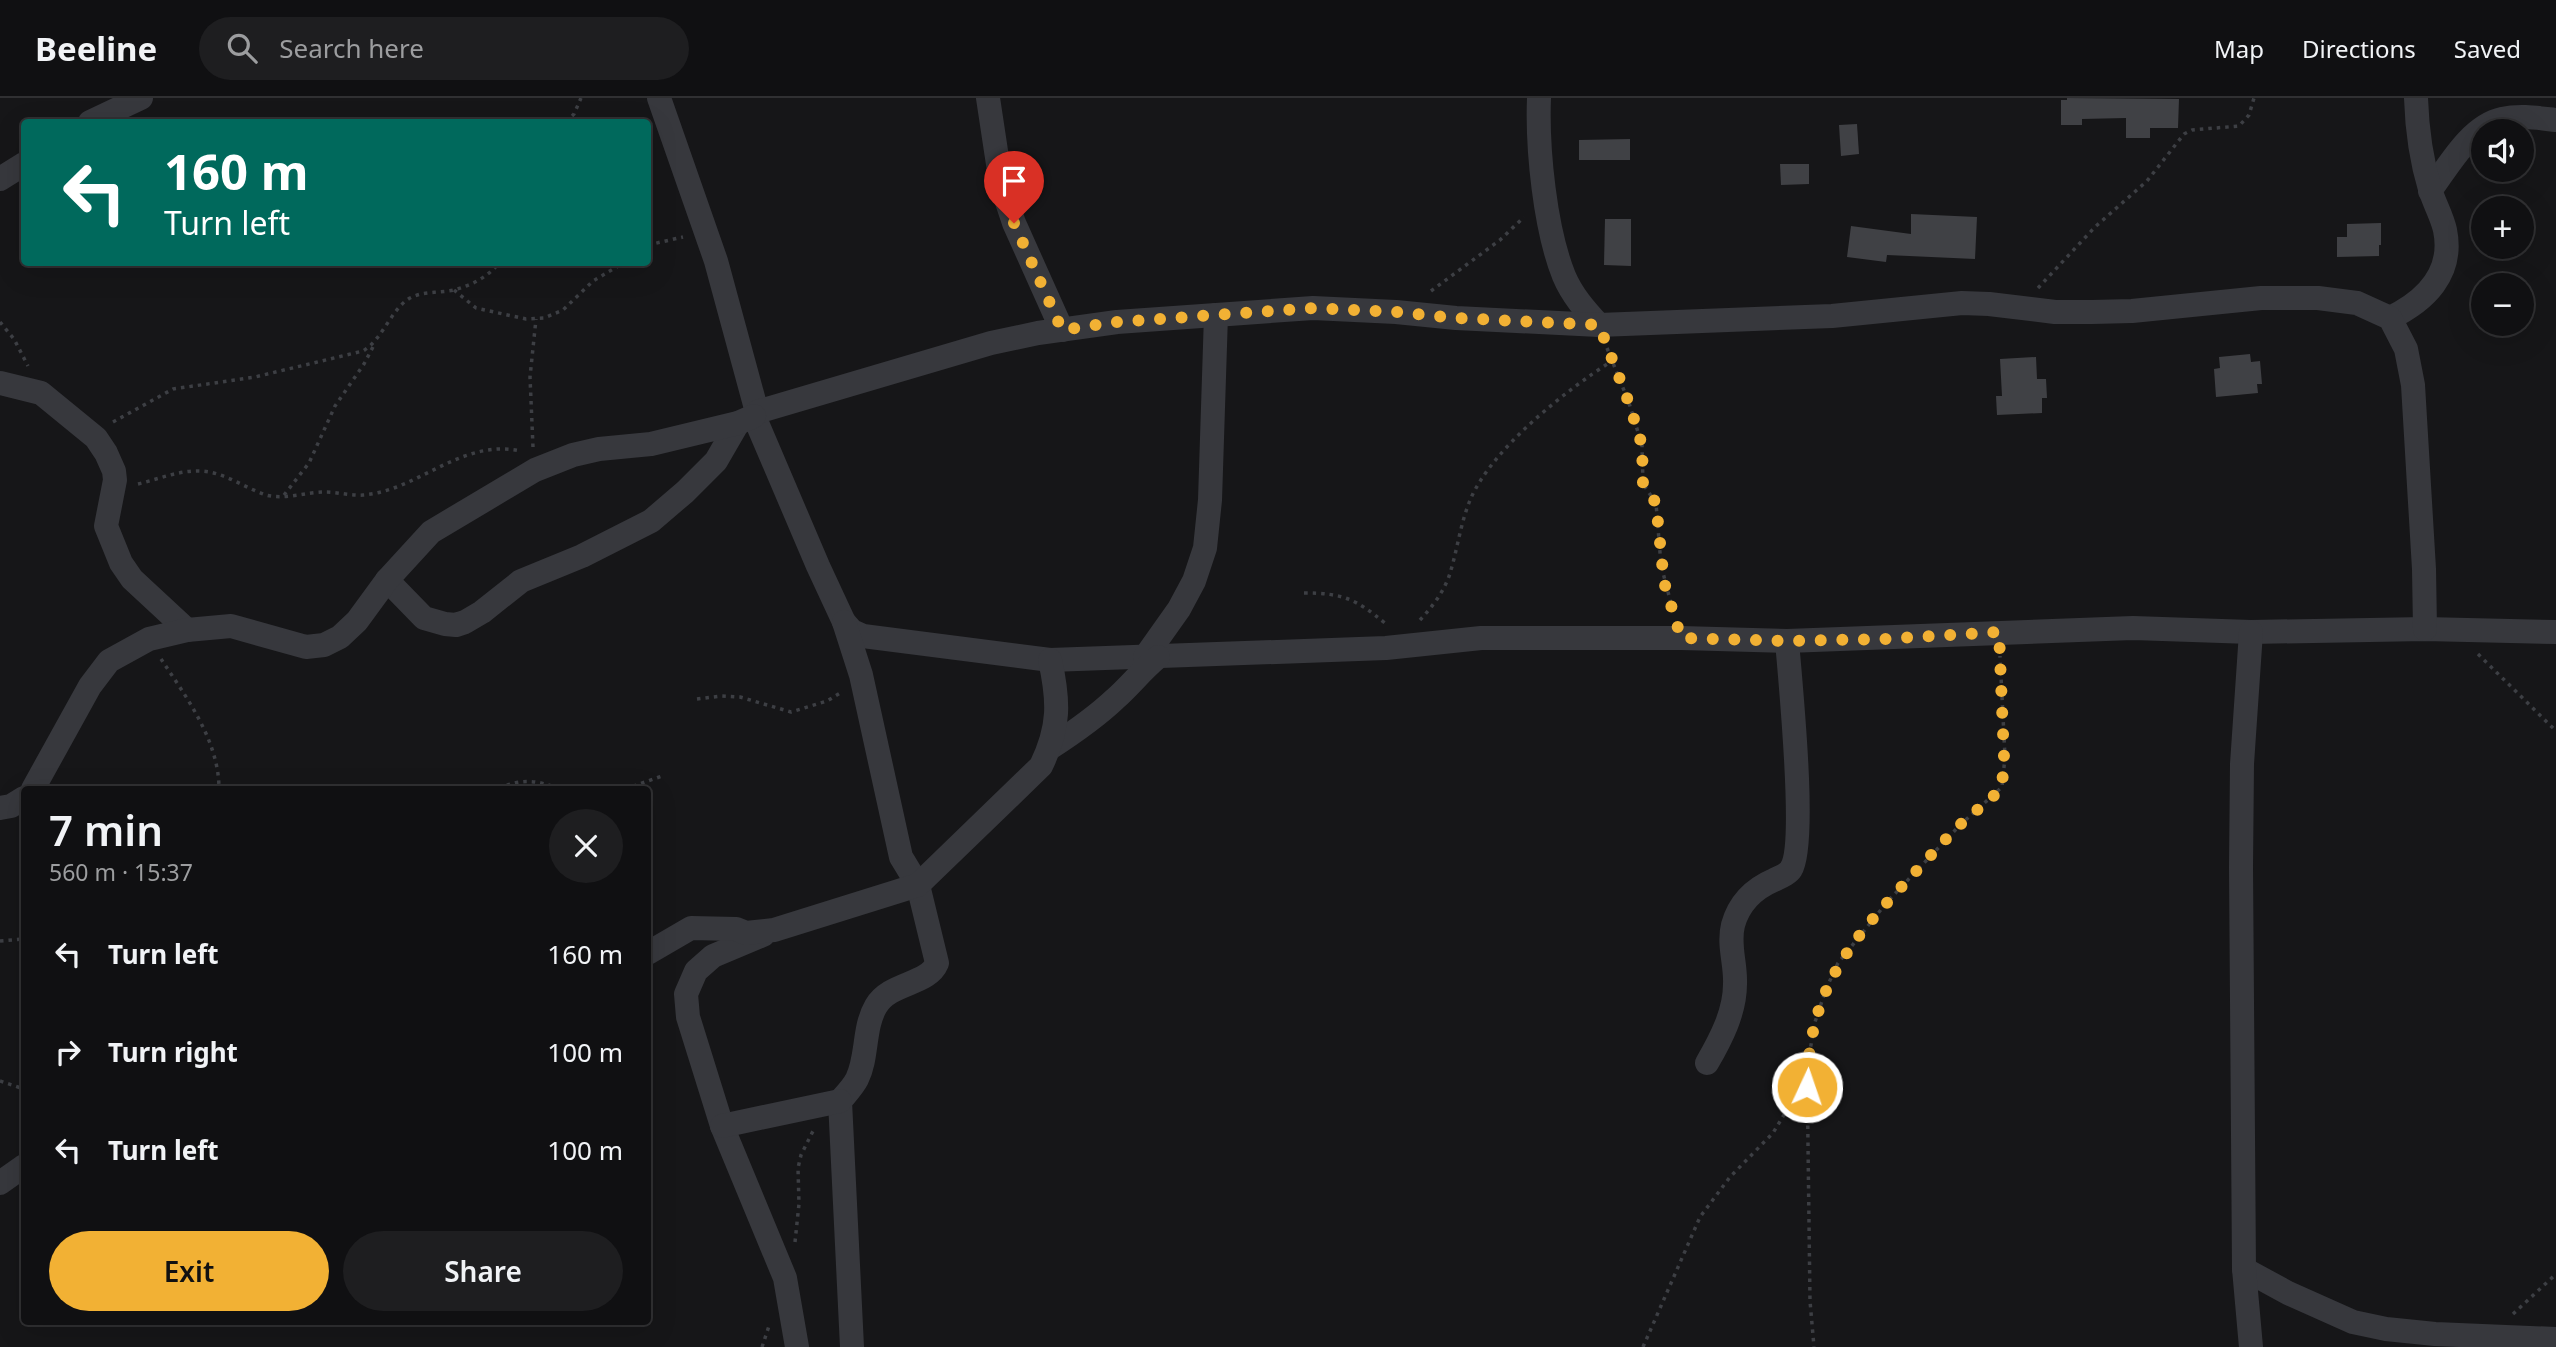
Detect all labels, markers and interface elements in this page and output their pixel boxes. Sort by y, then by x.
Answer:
search box [199,17,689,80]
text: Beeline [35,26,157,71]
icon: search [223,29,261,67]
text: Search here [279,30,424,66]
text: Map [2214,32,2264,65]
text: Directions [2302,32,2416,65]
text: Saved [2454,32,2521,65]
map controls [2471,119,2534,336]
button: sound [2471,119,2534,182]
text: 160 m [164,138,309,204]
icon: left [49,147,140,238]
pin [984,151,1044,223]
icon: arrive [995,162,1033,200]
button: + [2471,196,2534,259]
text: Turn left [164,201,290,244]
button: − [2471,273,2534,336]
text: 7 min [49,801,163,858]
button: close [549,809,623,883]
text: 560 m · 15:37 [49,856,193,888]
icon: left [49,935,87,973]
text: Turn left [108,936,219,972]
text: 160 m [547,936,623,972]
icon: right [49,1033,87,1071]
text: Turn right [108,1034,238,1070]
text: 100 m [547,1034,623,1070]
position arrow [1770,1050,1844,1124]
icon: left [49,1131,87,1169]
text: Turn left [108,1132,219,1168]
text: 100 m [547,1132,623,1168]
button: Exit [49,1231,329,1311]
button: Share [343,1231,623,1311]

